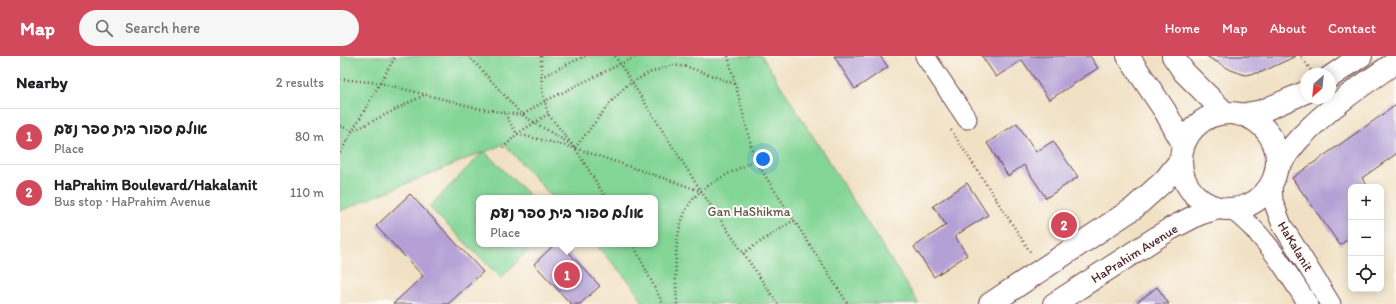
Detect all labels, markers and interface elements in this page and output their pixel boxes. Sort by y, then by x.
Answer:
search box [79,10,359,46]
text: Map [20,17,55,40]
icon: search [93,17,115,39]
text: Search here [125,19,200,37]
text: Home [1165,20,1200,37]
text: Map [1222,20,1248,37]
text: About [1270,20,1306,37]
text: Contact [1328,20,1376,37]
north arrow [1300,68,1336,104]
text: Nearby [16,72,68,92]
text: 2 results [276,75,324,90]
text: אולם ספור בית ספר נעם [54,120,208,138]
text: 1 [26,129,32,144]
text: 80 m [295,129,324,144]
text: Place [54,141,84,156]
your location [753,149,773,169]
text: HaPrahim Boulevard/Hakalanit [54,176,257,194]
map controls [1348,184,1384,292]
button: + [1348,184,1384,220]
text: 2 [26,185,32,200]
text: 110 m [290,185,324,200]
text: Bus stop · HaPrahim Avenue [54,194,211,209]
popup [476,195,658,247]
text: אולם ספור בית ספר נעם [490,204,644,222]
park label: Gan HaShikma [707,204,791,219]
pin: 2 [1051,210,1077,240]
street label: HaKalanit [1275,218,1316,274]
button: − [1348,220,1384,256]
street label: HaPrahim Avenue [1088,221,1180,286]
text: Place [490,225,520,240]
button: locate [1348,256,1384,292]
pin: 1 [554,260,580,290]

